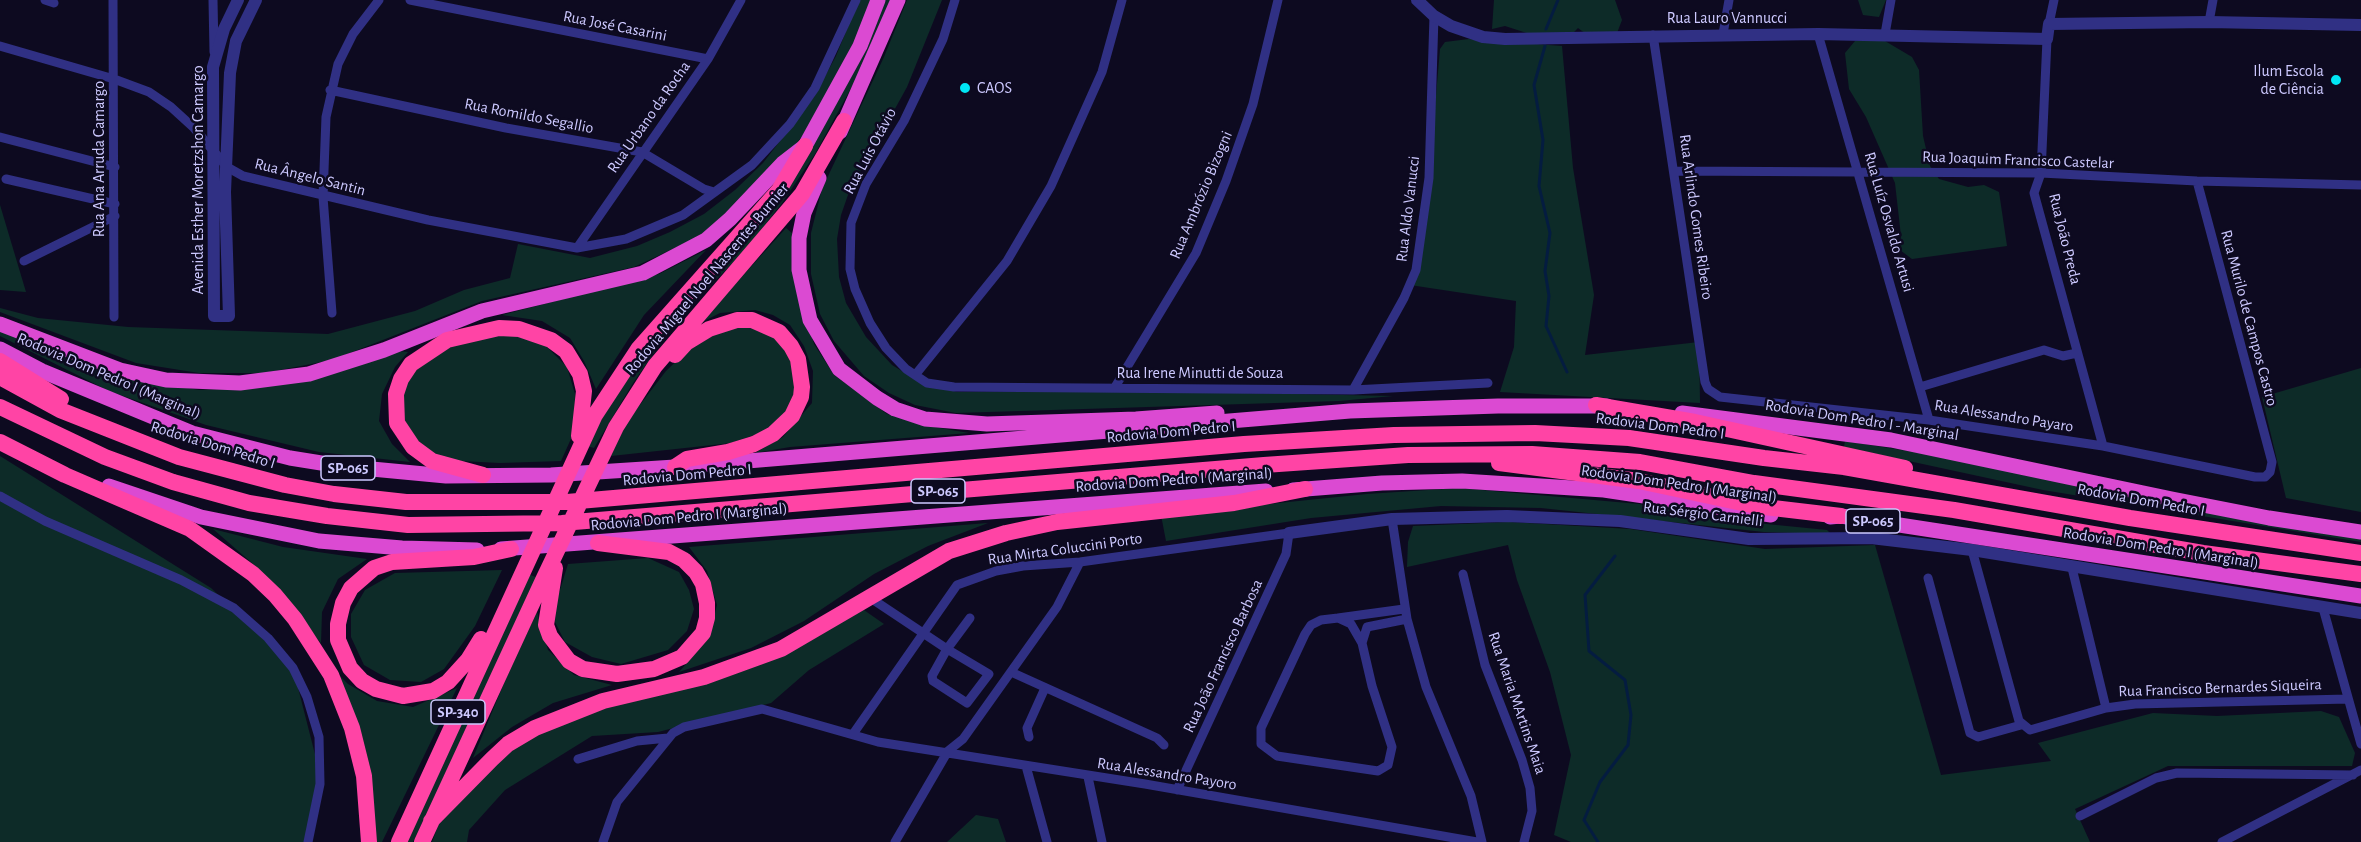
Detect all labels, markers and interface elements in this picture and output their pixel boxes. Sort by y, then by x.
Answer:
street label: Rua José Casarini [562,7,668,45]
street label: Rua Lauro Vannucci [1667,8,1787,28]
street label: Rua Urbano da Rocha [603,57,695,177]
place label: Ilum Escola de Ciência [2253,61,2324,99]
street label: Avenida Esther Moretzshon Camargo [188,65,208,295]
marker: Ilum Escola de Ciência [2329,73,2343,87]
place label: CAOS [977,78,1012,98]
street label: Rua Ana Arruda Camargo [89,81,109,237]
marker: CAOS [958,81,972,95]
street label: Rua Romildo Segallio [463,94,595,138]
street label: Rua Luis Otávio [839,105,901,197]
street label: Rua Ambrózio Bizogni [1165,128,1237,262]
street label: Rua Arlindo Gomes Ribeiro [1675,133,1717,301]
street label: Rua Joaquim Francisco Castelar [1922,147,2114,173]
street label: Rua Luíz Osvaldo Artusi [1860,150,1918,294]
street label: Rua Ângelo Santin [253,154,367,200]
street label: Rua Aldo Vanucci [1392,155,1424,263]
street label: Rodovia Miguel Noel Nascentes Burnier [621,179,793,379]
street label: Rua João Preda [2044,191,2086,287]
street label: Rua Murilo de Campos Castro [2216,228,2282,408]
street label: Rodovia Dom Pedro I (Marginal) [14,329,204,423]
street label: Rua Irene Minutti de Souza [1117,363,1283,383]
street label: Rodovia Dom Pedro I - Marginal [1764,395,1960,445]
street label: Rua Alessandro Payaro [1933,396,2075,436]
street label: Rodovia Dom Pedro I [1595,409,1725,443]
street label: Rodovia Dom Pedro I [148,417,278,473]
street label: Rodovia Dom Pedro I [1106,417,1236,447]
road number: SP-065 [321,456,375,480]
street label: Rodovia Dom Pedro I [622,460,752,490]
street label: Rodovia Dom Pedro I (Marginal) [1580,461,1778,507]
street label: Rodovia Dom Pedro I (Marginal) [1075,464,1273,496]
road number: SP-065 [911,479,965,503]
street label: Rodovia Dom Pedro I [2076,479,2206,521]
street label: Rua Sérgio Carnielli [1642,497,1764,531]
street label: Rodovia Dom Pedro I (Marginal) [590,499,788,535]
road number: SP-065 [1846,509,1900,533]
street label: Rodovia Dom Pedro I (Marginal) [2062,523,2260,573]
street label: Rua Mirta Coluccini Porto [987,529,1143,569]
street label: Rua João Francisco Barbosa [1179,576,1267,736]
street label: Rua Maria MArtins Maia [1484,629,1550,777]
street label: Rua Francisco Bernardes Siqueira [2118,675,2322,701]
road number: SP-340 [431,700,485,724]
street label: Rua Alessandro Payoro [1096,753,1238,795]

